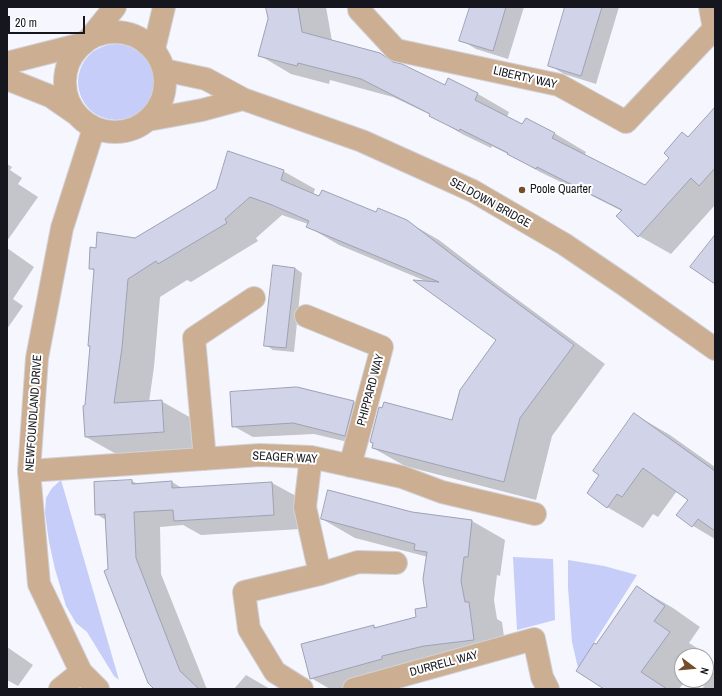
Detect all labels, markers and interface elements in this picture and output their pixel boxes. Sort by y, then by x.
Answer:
scale bar [10,8,87,34]
text: 20 m [15,15,37,31]
street label: LIBERTY WAY [492,64,558,92]
street label: SELDOWN BRIDGE [447,175,533,231]
place label: Poole Quarter [530,183,591,197]
marker: Poole Quarter [517,185,527,195]
street label: PHIPPARD WAY [355,353,387,427]
street label: NEWFOUNDLAND DRIVE [23,354,45,472]
street label: SEAGER WAY [252,449,318,467]
street label: DURRELL WAY [408,648,480,680]
north arrow [674,648,714,688]
text: N [697,666,712,676]

